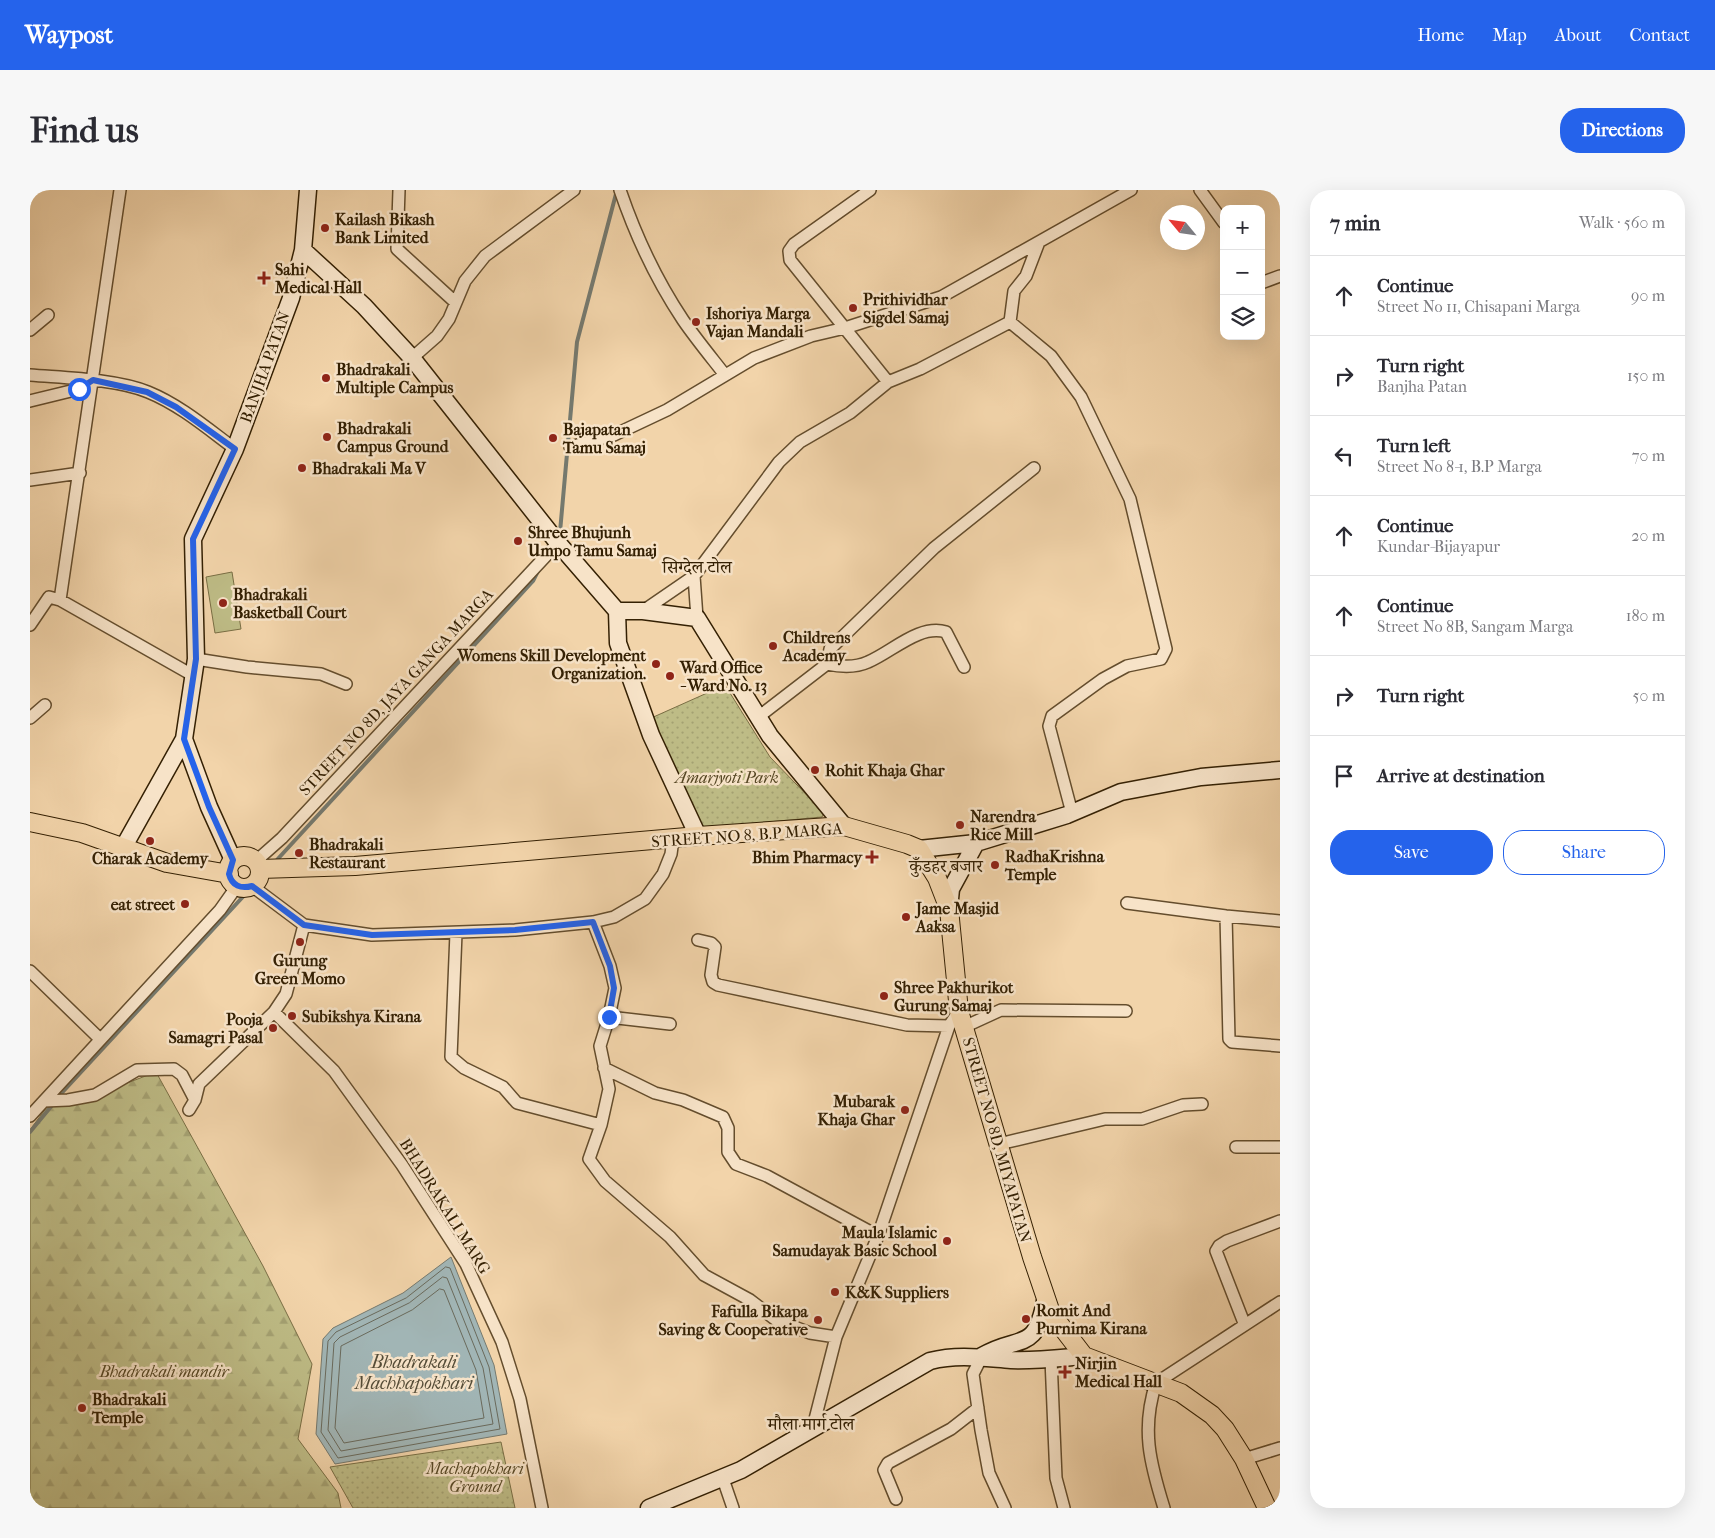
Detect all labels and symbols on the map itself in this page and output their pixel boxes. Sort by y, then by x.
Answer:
north arrow [1160,205,1205,250]
place label: Kailash Bikash Bank Limited [335,210,436,247]
marker: Kailash Bikash Bank Limited [319,222,331,234]
place label: Sahi Medical Hall [274,260,362,297]
marker: Sahi Medical Hall [257,271,271,285]
place label: Prithividhar Sigdel Samaj [863,290,949,328]
marker: Prithividhar Sigdel Samaj [847,302,859,314]
place label: Ishoriya Marga Vajan Mandali [705,304,811,341]
street label: BANJHA PATAN [236,309,294,425]
marker: Ishoriya Marga Vajan Mandali [690,316,702,328]
place label: Bhadrakali Multiple Campus [335,360,454,398]
marker: Bhadrakali Multiple Campus [320,372,332,384]
route start [68,378,91,401]
place label: Bhadrakali Campus Ground [337,419,450,457]
place label: Bajapatan Tamu Samaj [562,420,646,457]
marker: Bhadrakali Campus Ground [321,431,333,443]
marker: Bajapatan Tamu Samaj [547,432,559,444]
place label: Bhadrakali Ma V [312,459,427,478]
marker: Bhadrakali Ma V [296,462,308,474]
place label: Shree Bhujunh Umpo Tamu Samaj [527,523,657,561]
marker: Shree Bhujunh Umpo Tamu Samaj [512,535,524,547]
district label: सिग्देल टोल [661,557,733,578]
street label: STREET NO 8D, JAYA GANGA MARGA [295,584,497,799]
place label: Bhadrakali Basketball Court [233,585,347,622]
marker: Bhadrakali Basketball Court [217,597,229,609]
place label: Childrens Academy [782,628,850,666]
marker: Childrens Academy [767,640,779,652]
place label: Womens Skill Development Organization. [456,646,646,684]
marker: Womens Skill Development Organization. [650,658,662,670]
place label: Ward Office - Ward No. 13 [679,658,767,696]
marker: Ward Office - Ward No. 13 [664,670,676,682]
place label: Rohit Khaja Ghar [825,761,946,780]
marker: Rohit Khaja Ghar [809,764,821,776]
park label: Amarjyoti Park [673,768,779,787]
place label: Narendra Rice Mill [970,807,1037,844]
street label: STREET NO 8, B.P MARGA [651,819,844,851]
marker: Narendra Rice Mill [954,819,966,831]
marker: Charak Academy [144,835,156,847]
place label: Bhadrakali Restaurant [309,835,386,872]
marker: Bhadrakali Restaurant [293,847,305,859]
place label: RadhaKrishna Temple [1004,847,1105,885]
place label: Bhim Pharmacy [752,848,863,868]
place label: Charak Academy [92,849,209,869]
marker: Bhim Pharmacy [866,851,878,863]
district label: कुँडहर बजार [908,856,984,877]
marker: RadhaKrishna Temple [989,859,1001,871]
place label: eat street [111,895,175,914]
marker: eat street [179,898,191,910]
place label: Jame Masjid Aaksa [914,899,1000,936]
marker: Jame Masjid Aaksa [900,911,912,923]
marker: Gurung Green Momo [294,936,306,948]
place label: Gurung Green Momo [255,951,345,988]
place label: Shree Pakhurikot Gurung Samaj [894,978,1014,1016]
marker: Shree Pakhurikot Gurung Samaj [878,990,890,1002]
route end [598,1006,621,1029]
place label: Subikshya Kirana [302,1007,422,1027]
place label: Pooja Samagri Pasal [168,1010,264,1048]
marker: Subikshya Kirana [286,1010,298,1022]
marker: Pooja Samagri Pasal [267,1022,279,1034]
street label: STREET NO 8D, MIYAPATAN [959,1035,1035,1245]
place label: Mubarak Khaja Ghar [818,1092,896,1129]
marker: Mubarak Khaja Ghar [899,1104,911,1116]
street label: BHADRAKALI MARG [396,1135,494,1277]
place label: Maula Islamic Samudayak Basic School [772,1223,938,1261]
marker: Maula Islamic Samudayak Basic School [941,1235,953,1247]
place label: K&K Suppliers [845,1283,949,1303]
marker: K&K Suppliers [829,1286,841,1298]
place label: Romit And Purnima Kirana [1036,1301,1148,1338]
place label: Fafulla Bikapa Saving & Cooperative [658,1302,809,1340]
marker: Romit And Purnima Kirana [1020,1313,1032,1325]
marker: Fafulla Bikapa Saving & Cooperative [812,1314,824,1326]
water label: Bhadrakali Machhapokhari [353,1352,475,1394]
place label: Nirjin Medical Hall [1074,1354,1162,1391]
park label: Bhadrakali mandir [98,1362,230,1381]
marker: Nirjin Medical Hall [1059,1366,1071,1378]
place label: Bhadrakali Temple [91,1390,167,1428]
marker: Bhadrakali Temple [76,1402,88,1414]
district label: मौला मार्ग टोल [767,1413,856,1435]
park label: Machapokhari Ground [426,1459,525,1496]

